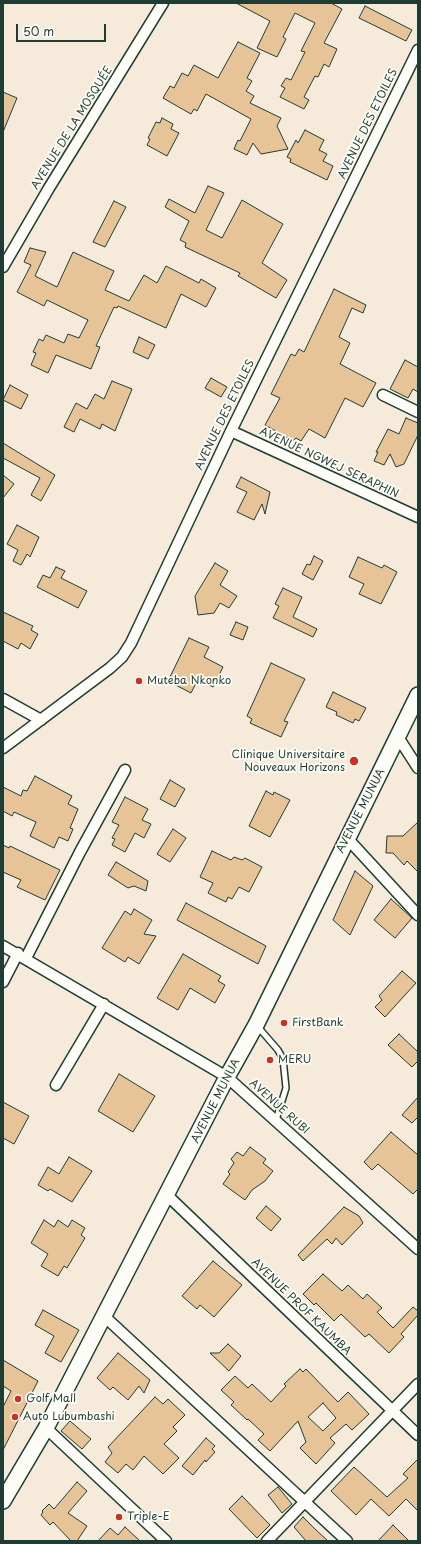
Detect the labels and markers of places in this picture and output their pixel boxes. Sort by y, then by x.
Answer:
place label: Muteba Nkonko [147,674,231,688]
marker: Muteba Nkonko [134,676,144,686]
place label: Clinique Universitaire Nouveaux Horizons [232,748,345,774]
marker: Clinique Universitaire Nouveaux Horizons [348,755,360,767]
place label: FirstBank [292,1016,343,1030]
marker: FirstBank [279,1018,289,1028]
place label: MERU [278,1053,311,1067]
marker: MERU [265,1055,275,1065]
place label: Golf Mall [26,1392,76,1406]
marker: Golf Mall [13,1394,23,1404]
place label: Auto Lubumbashi [23,1410,115,1424]
marker: Auto Lubumbashi [10,1412,20,1422]
place label: Triple-E [127,1510,170,1524]
marker: Triple-E [114,1512,124,1522]

